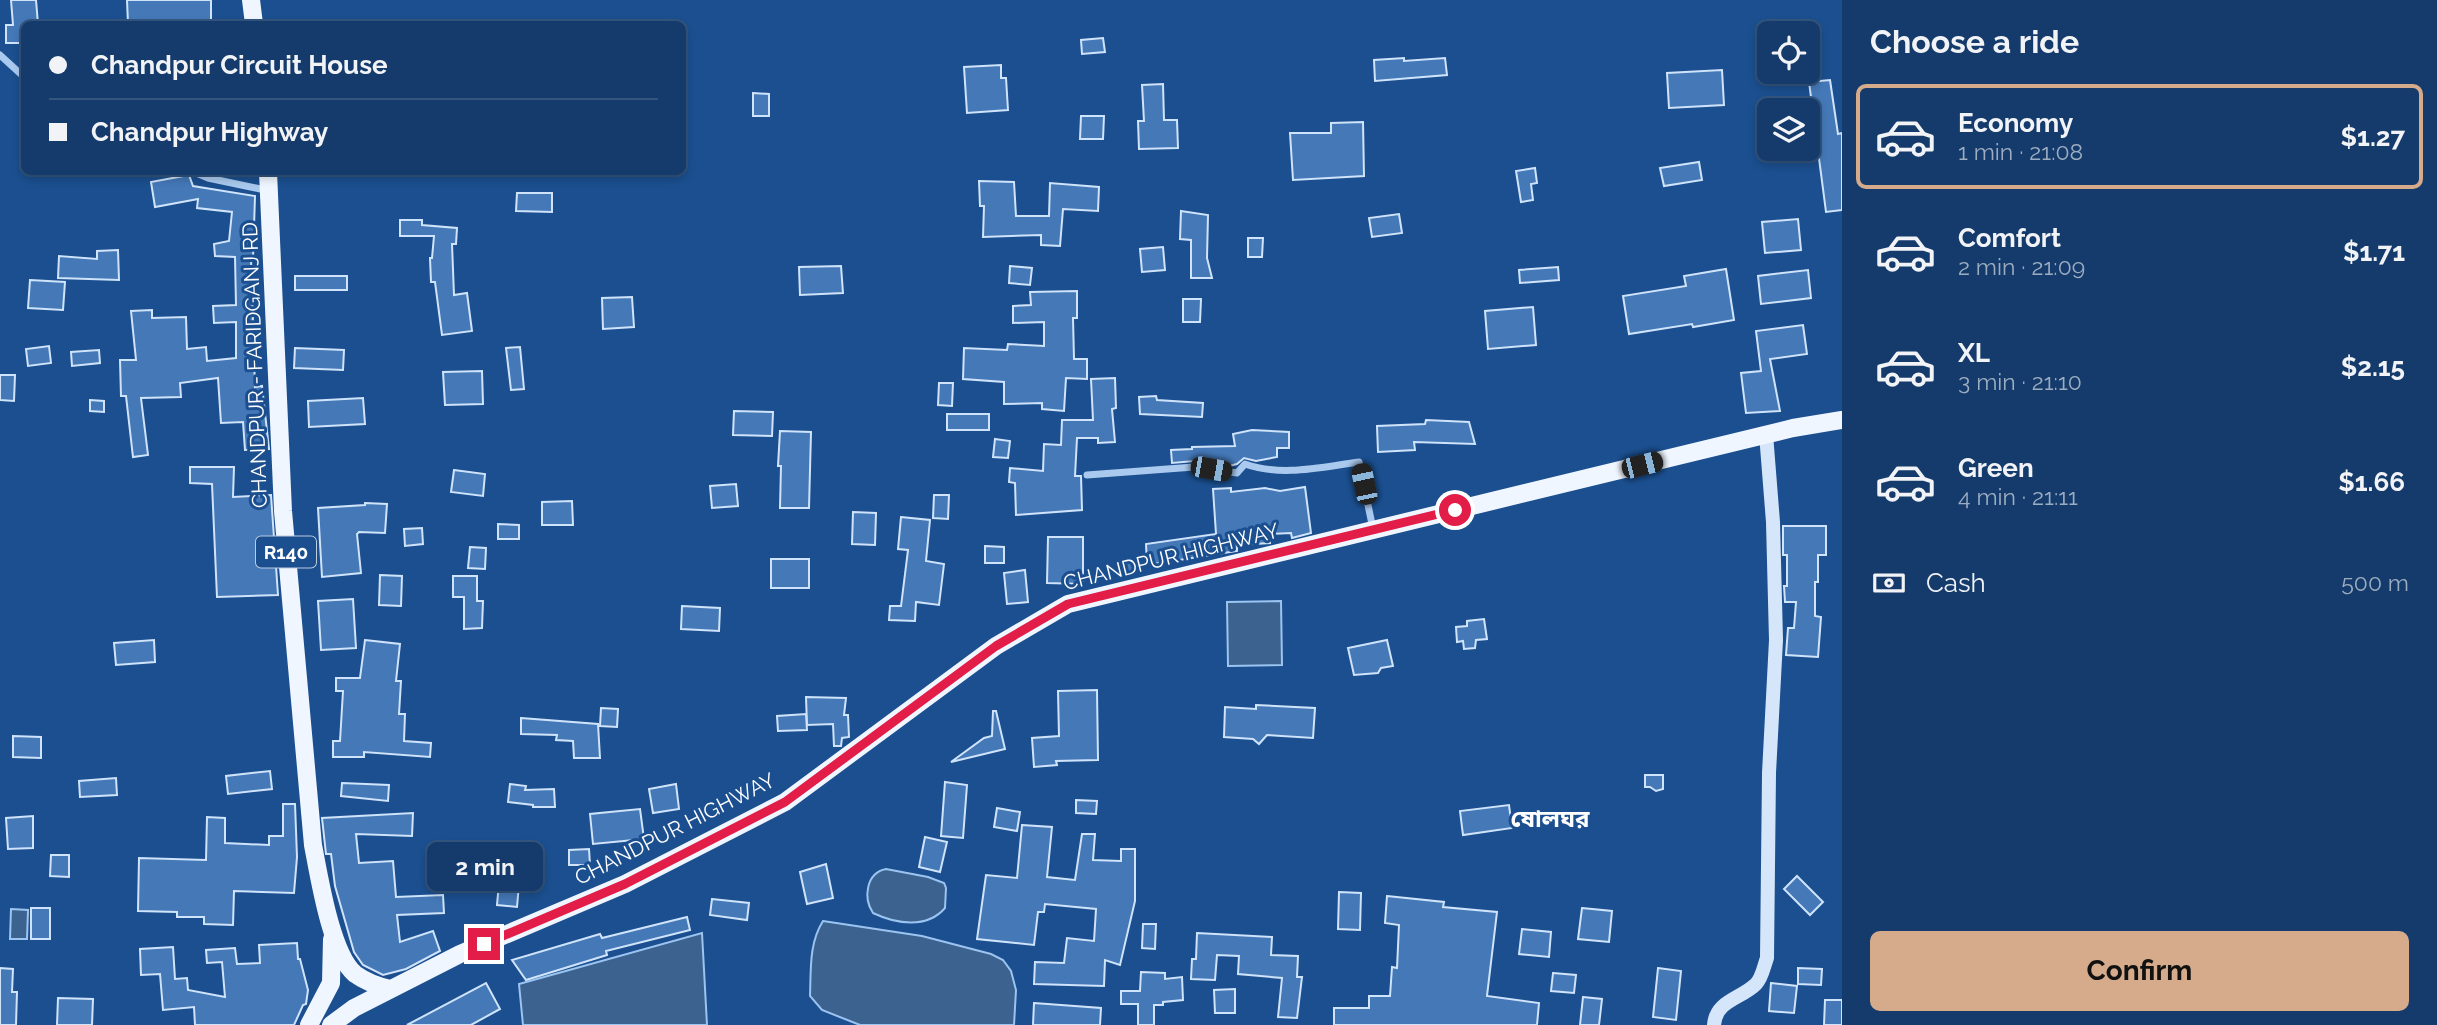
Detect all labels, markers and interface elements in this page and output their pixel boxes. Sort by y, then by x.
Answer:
map controls [1757,21,1820,161]
button: locate [1757,21,1820,84]
text: Choose a ride [1870,23,2079,60]
text: Chandpur Circuit House [91,50,388,80]
button: layers [1757,98,1820,161]
icon: car [1874,105,1937,168]
text: Economy [1958,108,2073,138]
text: Chandpur Highway [91,117,328,147]
text: $1.27 [2341,122,2405,152]
text: 1 min · 21:08 [1958,138,2083,165]
icon: car [1874,220,1937,283]
street label: CHANDPUR - FARIDGANJ RD [237,221,272,509]
text: Comfort [1958,223,2061,253]
text: $1.71 [2343,237,2405,267]
text: 2 min · 21:09 [1958,253,2085,280]
icon: car [1874,335,1937,398]
text: XL [1958,338,1990,368]
text: $2.15 [2341,352,2405,382]
text: 3 min · 21:10 [1958,368,2082,395]
car [1620,450,1665,480]
icon: car [1874,450,1937,513]
text: Green [1958,453,2034,483]
car [1189,455,1234,483]
car [1350,461,1379,507]
text: $1.66 [2338,467,2405,497]
text: 4 min · 21:11 [1958,483,2078,510]
route start [1439,494,1471,526]
street label: CHANDPUR HIGHWAY [1060,518,1282,595]
road number: R140 [256,537,316,568]
icon: cash [1870,564,1908,602]
text: Cash [1926,568,1986,598]
text: 500 m [2341,569,2409,596]
street label: CHANDPUR HIGHWAY [570,767,779,890]
district label: ষোলঘর [1511,804,1590,833]
callout: 2 min [426,842,542,892]
text: 2 min [455,853,515,880]
route end [468,928,500,960]
button: Confirm [1870,931,2409,1011]

